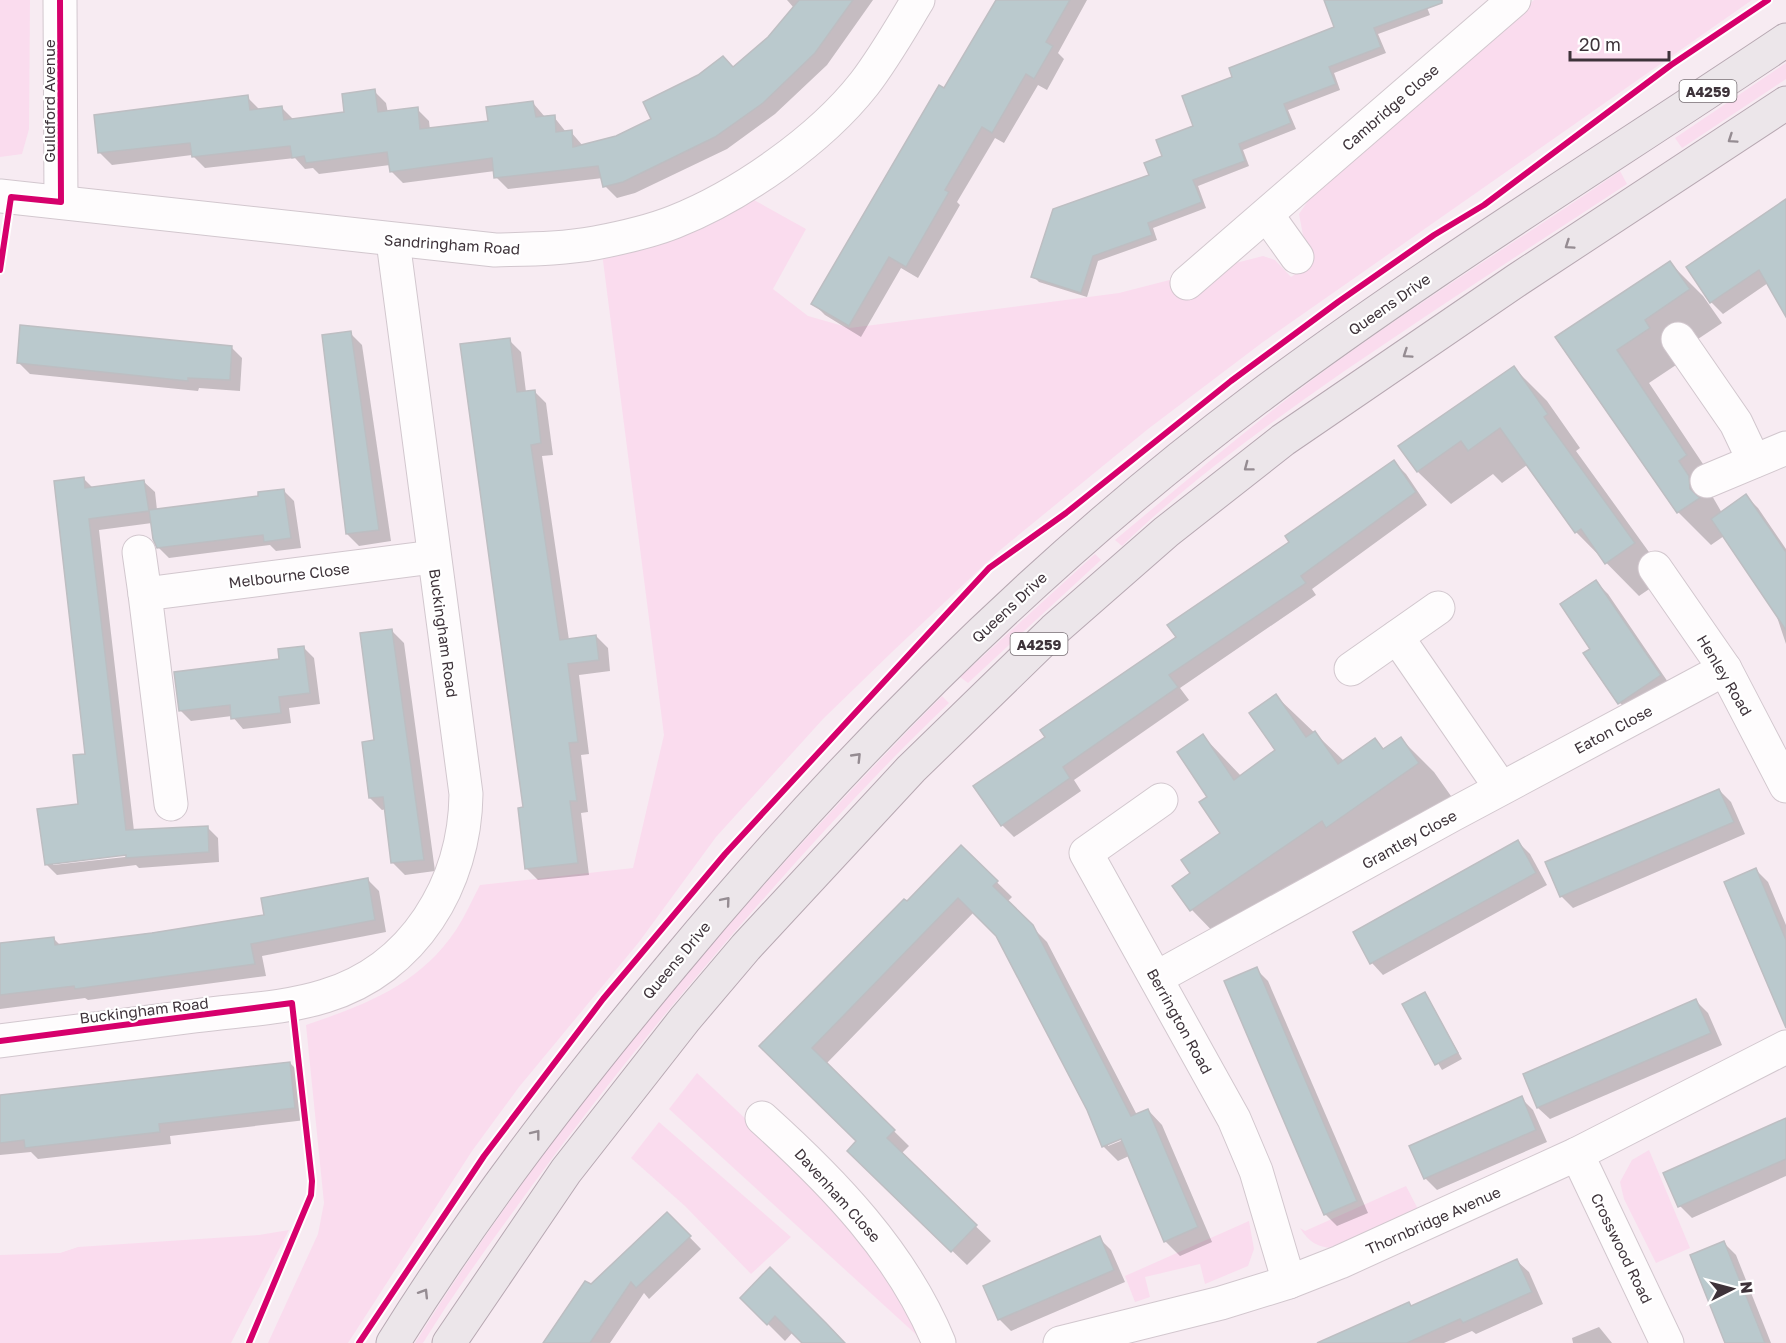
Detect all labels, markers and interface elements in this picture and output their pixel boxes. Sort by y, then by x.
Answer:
scale bar [1570,24,1669,62]
text: 20 m [1579,33,1621,55]
street label: Guildford Avenue [40,39,58,163]
street label: Cambridge Close [1338,60,1442,154]
road number: A4259 [1680,80,1736,102]
one-way arrow [1728,131,1738,143]
street label: Sandringham Road [383,230,521,258]
one-way arrow [1564,238,1575,249]
street label: Queens Drive [1345,269,1434,339]
one-way arrow [1402,347,1413,358]
one-way arrow [1243,459,1254,470]
street label: Melbourne Close [227,559,351,591]
street label: Buckingham Road [426,568,462,698]
street label: Queens Drive [968,568,1050,646]
street label: Henley Road [1694,631,1756,719]
road number: A4259 [1010,633,1068,655]
street label: Eaton Close [1571,701,1655,757]
one-way arrow [849,753,860,764]
street label: Grantley Close [1358,805,1460,872]
one-way arrow [718,897,729,908]
street label: Queens Drive [638,917,714,1002]
street label: Berrington Road [1144,965,1216,1077]
street label: Buckingham Road [79,993,209,1027]
one-way arrow [529,1130,540,1141]
street label: Davenham Close [791,1144,885,1246]
street label: Thornbridge Avenue [1363,1182,1503,1258]
street label: Crosswood Road [1587,1190,1657,1306]
north arrow [1702,1259,1762,1319]
text: N [1736,1280,1757,1295]
one-way arrow [417,1289,429,1299]

